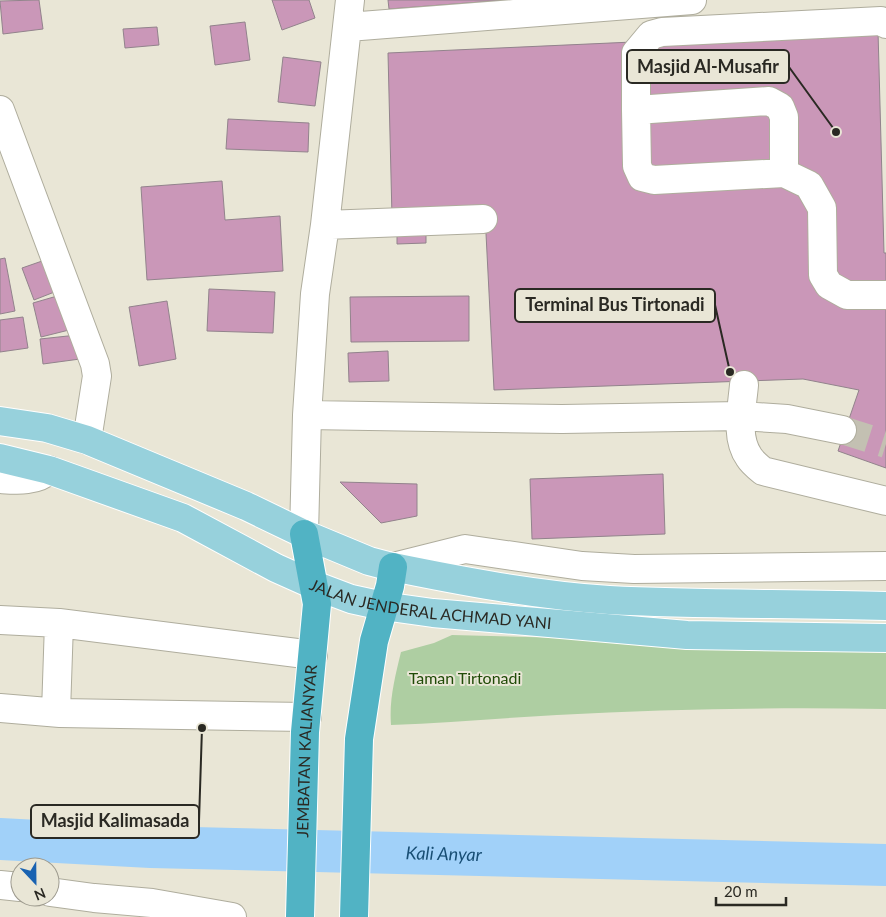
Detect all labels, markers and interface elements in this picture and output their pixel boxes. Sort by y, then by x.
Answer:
callout: Masjid Al-Musafir [627,50,789,83]
text: Masjid Al-Musafir [637,55,779,77]
callout: Terminal Bus Tirtonadi [515,289,715,322]
text: Terminal Bus Tirtonadi [525,293,705,315]
street label: JALAN JENDERAL ACHMAD YANI [307,574,552,632]
street label: JEMBATAN KALIANYAR [292,664,320,838]
park label: Taman Tirtonadi [409,668,521,687]
callout: Masjid Kalimasada [31,805,199,838]
text: Masjid Kalimasada [41,809,189,831]
water label: Kali Anyar [405,841,483,865]
north arrow [10,857,60,907]
scale bar [716,874,786,906]
text: 20 m [724,882,758,900]
text: N [32,885,48,904]

